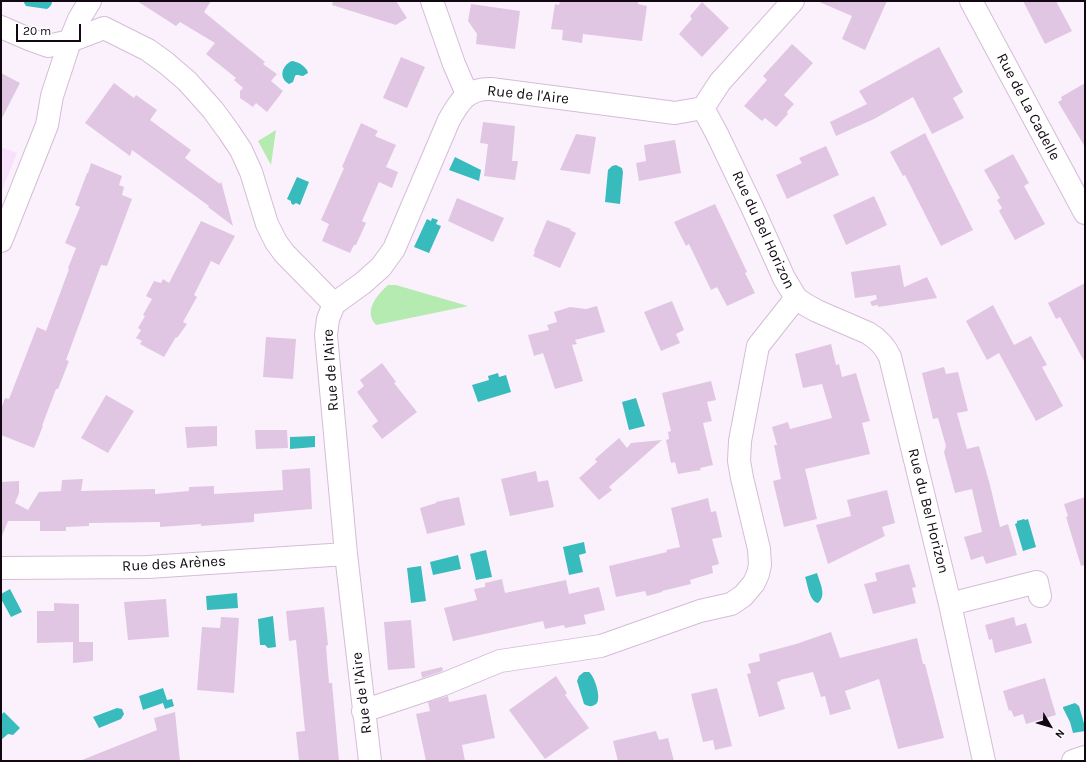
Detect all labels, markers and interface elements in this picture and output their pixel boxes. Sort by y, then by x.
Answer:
scale bar [18,16,83,42]
text: 20 m [23,24,51,38]
street label: Rue de La Cadelle [992,50,1064,164]
street label: Rue de l'Aire [486,82,570,108]
street label: Rue du Bel Horizon [728,168,798,292]
street label: Rue de l'Aire [319,328,343,412]
street label: Rue du Bel Horizon [904,447,952,575]
street label: Rue des Arènes [122,552,226,576]
street label: Rue de l'Aire [348,651,376,735]
north arrow [1030,706,1070,746]
text: N [1052,727,1067,741]

